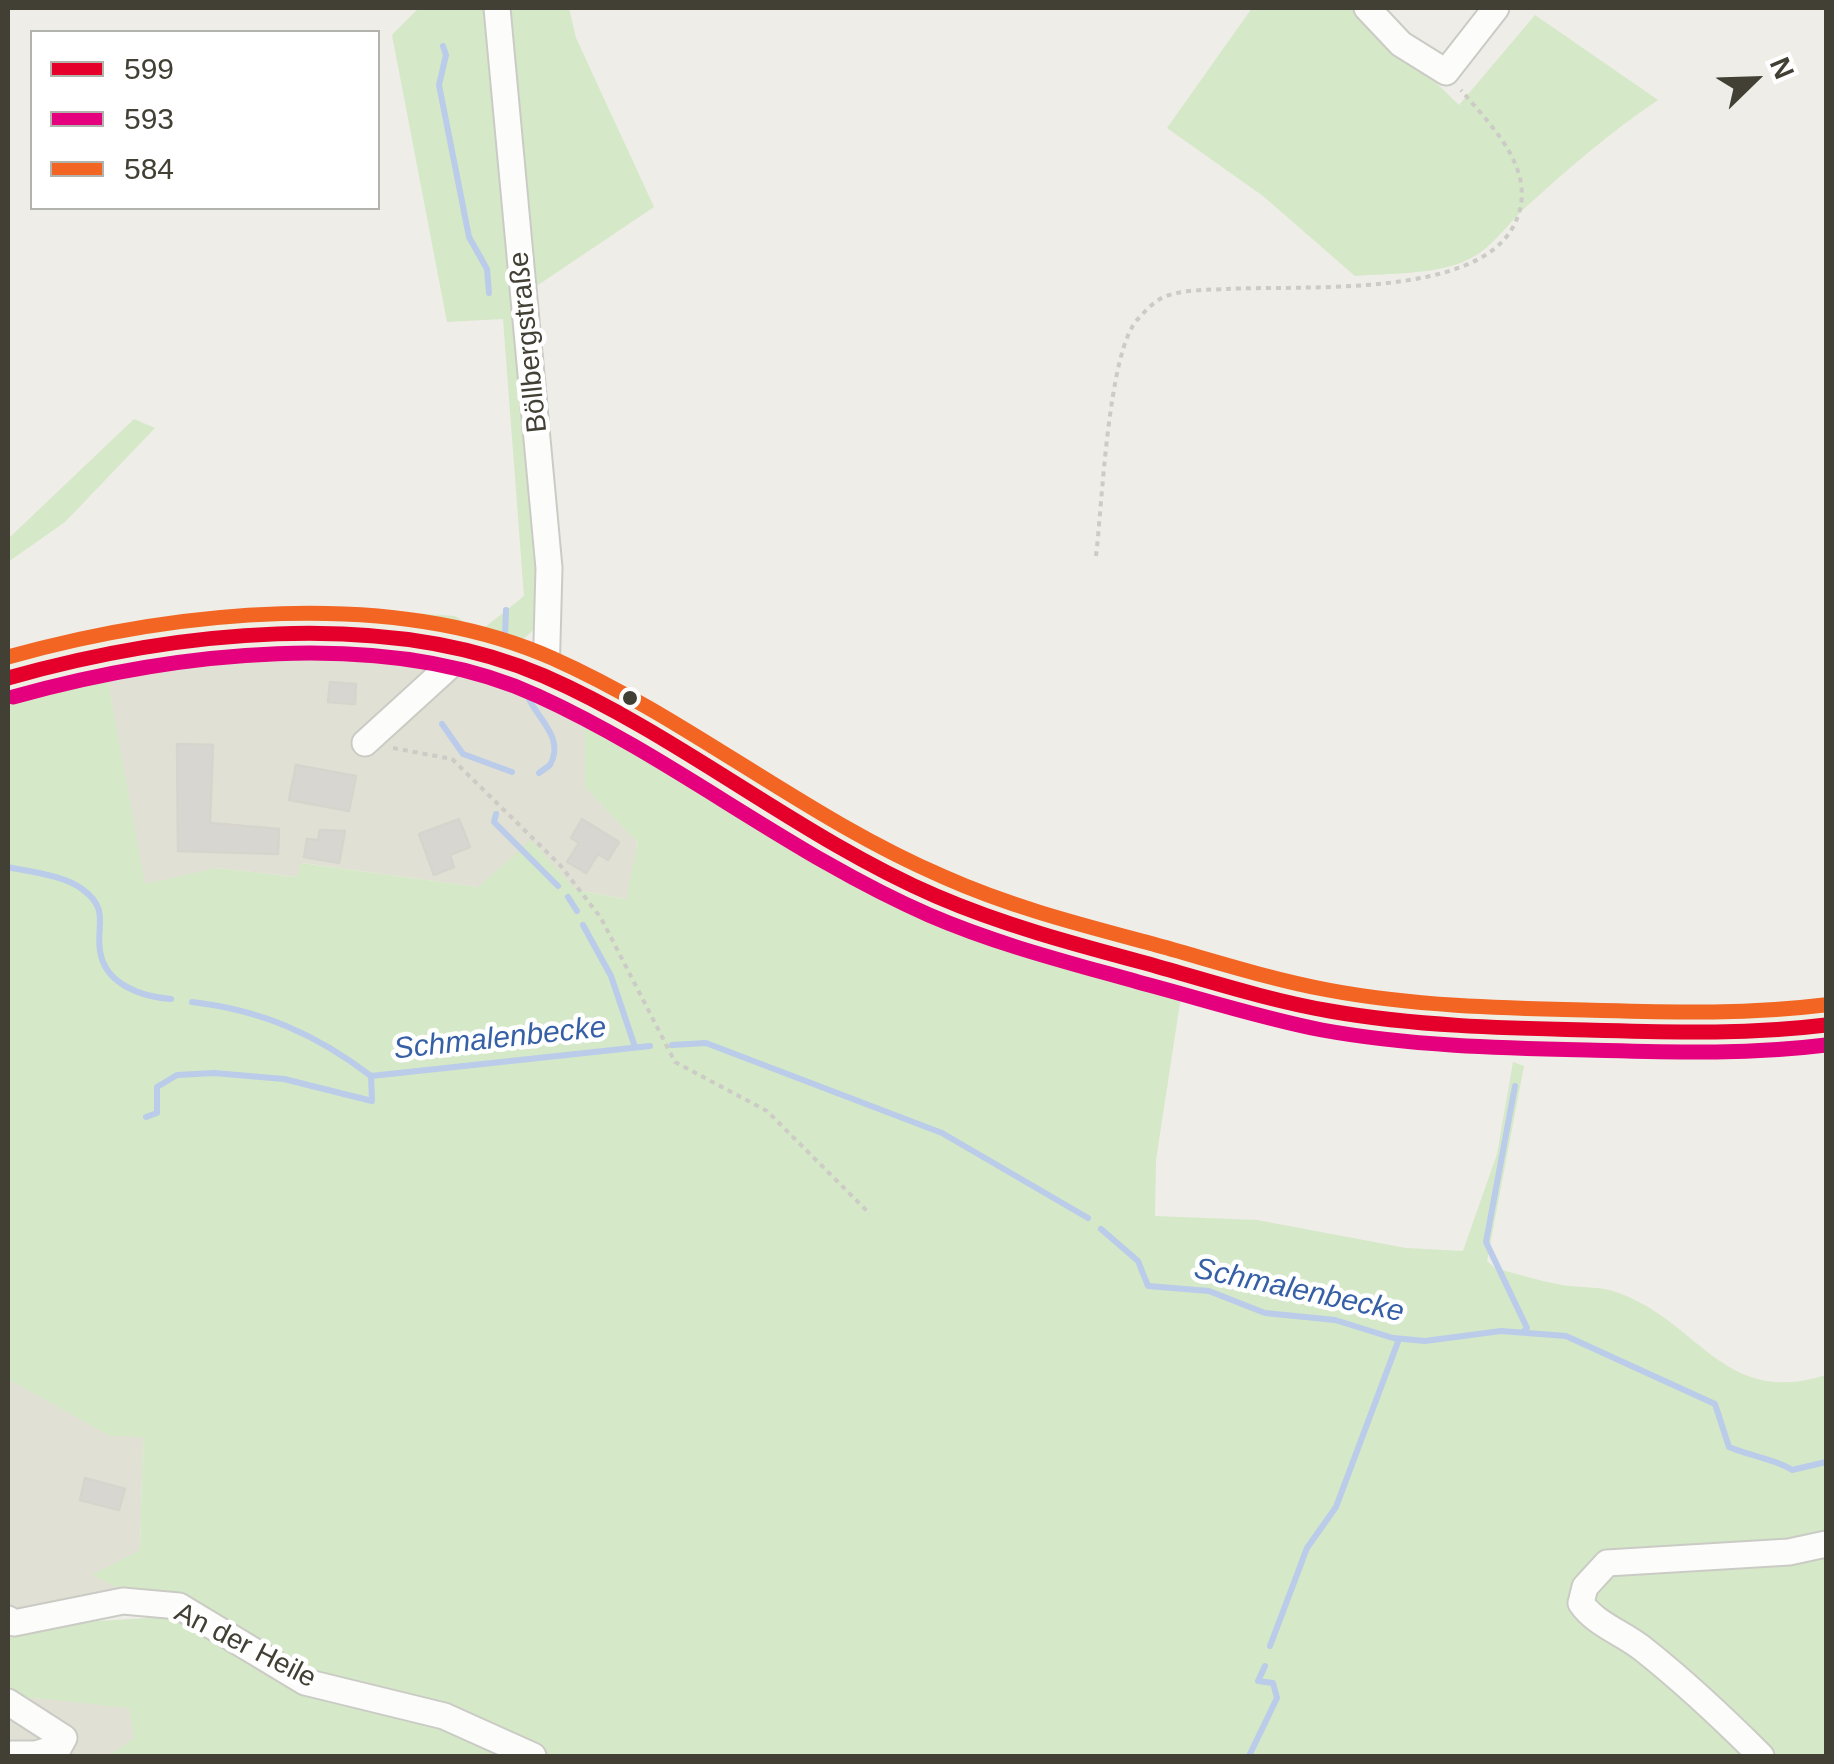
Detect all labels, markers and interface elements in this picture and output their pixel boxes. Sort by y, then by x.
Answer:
legend [30,30,380,210]
north arrow [1704,30,1804,130]
text: 599 [124,52,174,85]
text: N [1764,53,1800,83]
text: 593 [124,102,174,135]
text: 584 [124,152,174,185]
street label: Böllbergstraße [503,250,555,434]
unlabelled marker [620,688,640,708]
water label: Schmalenbecke [392,1010,608,1068]
water label: Schmalenbecke [1191,1251,1407,1331]
street label: An der Heile [169,1596,321,1696]

